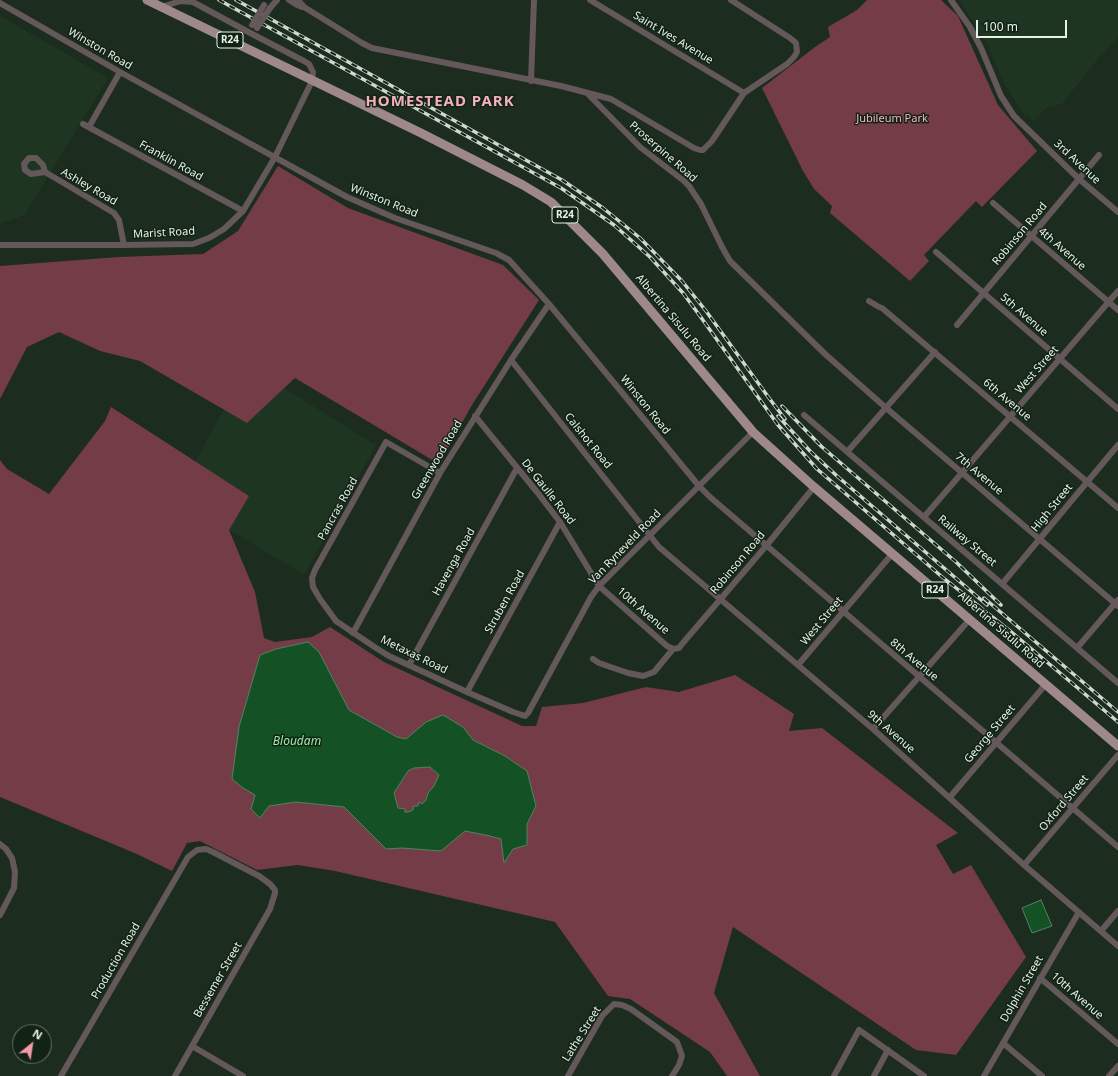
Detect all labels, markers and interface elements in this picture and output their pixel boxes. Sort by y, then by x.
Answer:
street label: Saint Ives Avenue [631,9,715,67]
scale bar [978,12,1069,38]
text: 100 m [983,18,1018,35]
street label: Winston Road [66,25,134,73]
road number: R24 [217,32,243,48]
district label: HOMESTEAD PARK [365,93,515,111]
park label: Jubileum Park [856,112,928,126]
street label: Proserpine Road [626,119,700,185]
street label: 3rd Avenue [1051,137,1103,187]
street label: Franklin Road [137,138,205,184]
street label: Ashley Road [58,166,120,208]
street label: Winston Road [348,181,420,221]
street label: Robinson Road [990,200,1050,268]
road number: R24 [552,207,578,223]
street label: Marist Road [133,225,195,241]
street label: 4th Avenue [1036,225,1088,273]
street label: Albertina Sisulu Road [633,272,713,364]
street label: 5th Avenue [998,291,1050,339]
street label: West Street [1013,343,1061,397]
street label: Winston Road [617,373,673,437]
street label: 6th Avenue [980,376,1034,424]
street label: Calshot Road [561,410,615,472]
street label: Greenwood Road [409,418,465,502]
street label: 7th Avenue [952,450,1006,498]
street label: De Gaulle Road [518,457,578,527]
street label: Pancras Road [315,475,361,543]
street label: High Street [1029,481,1075,535]
street label: Van Ryneveld Road [586,507,664,587]
street label: Railway Street [935,513,999,569]
street label: Havenga Road [430,526,478,598]
street label: Robinson Road [708,529,768,597]
street label: Struben Road [482,568,528,636]
road number: R24 [922,582,948,598]
street label: 10th Avenue [614,585,672,637]
street label: Albertina Sisulu Road [955,589,1047,671]
street label: West Street [798,594,846,648]
street label: Metaxas Road [378,633,450,677]
street label: 8th Avenue [887,636,941,684]
street label: George Street [962,702,1018,766]
street label: 9th Avenue [865,708,917,756]
water label: Bloudam [273,735,321,749]
street label: Oxford Street [1037,772,1091,834]
street label: Production Road [89,920,143,1002]
street label: Bessemer Street [191,940,245,1020]
street label: Dolphin Street [998,954,1046,1024]
street label: 10th Avenue [1048,970,1106,1022]
street label: Lathe Street [560,1004,604,1064]
north arrow [12,1024,52,1064]
text: N [30,1025,45,1043]

